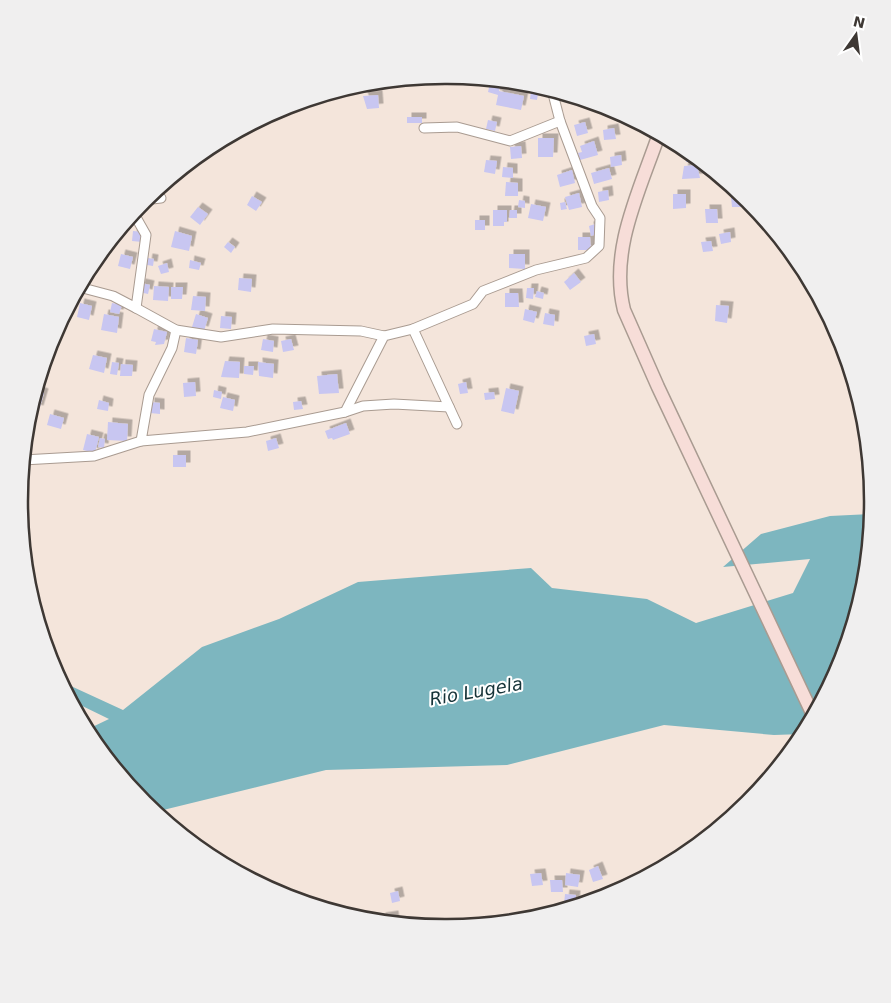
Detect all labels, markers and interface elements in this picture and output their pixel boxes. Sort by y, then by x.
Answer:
north arrow [831,10,881,60]
text: N [852,13,867,32]
water label: Rio Lugela [428,672,524,710]

